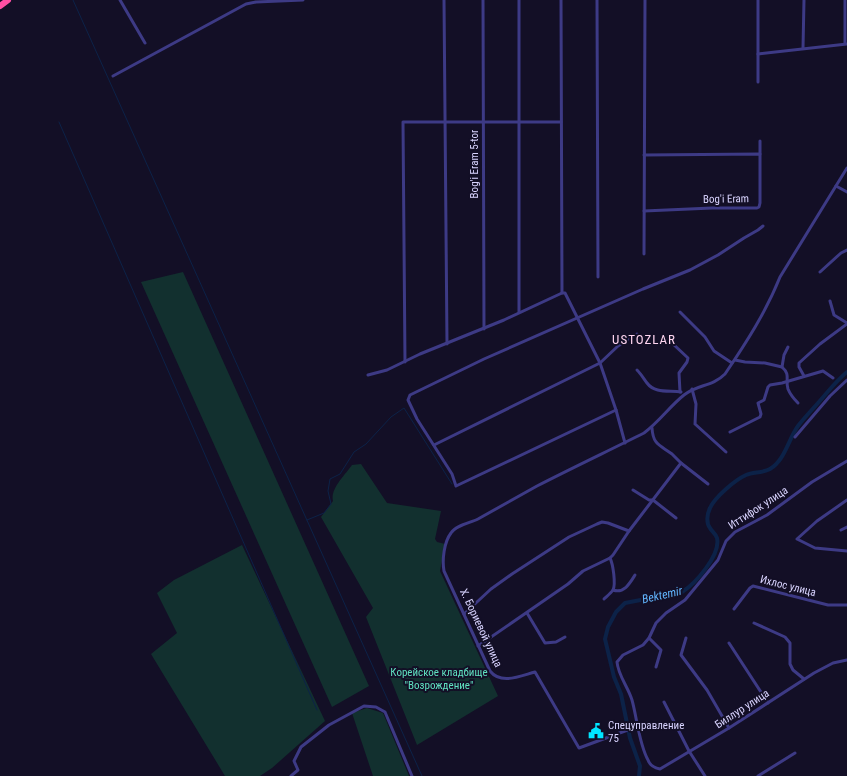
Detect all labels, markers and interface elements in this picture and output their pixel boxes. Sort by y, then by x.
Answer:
street label: Bog'i Eram 5-tor [468,129,481,198]
street label: Bog'i Eram [703,192,749,206]
district label: USTOZLAR [612,332,676,347]
street label: Иттифок улица [726,484,790,532]
street label: Ихлос улица [759,573,817,599]
water label: Bektemir [640,583,684,606]
street label: Х. Бориевой улица [457,587,505,669]
park label: Корейское кладбище "Возрождение" [390,666,488,692]
street label: Биллур улица [712,687,772,731]
place label: Спецуправление 75 [608,719,684,745]
public building icon: Спецуправление 75 [587,722,605,740]

